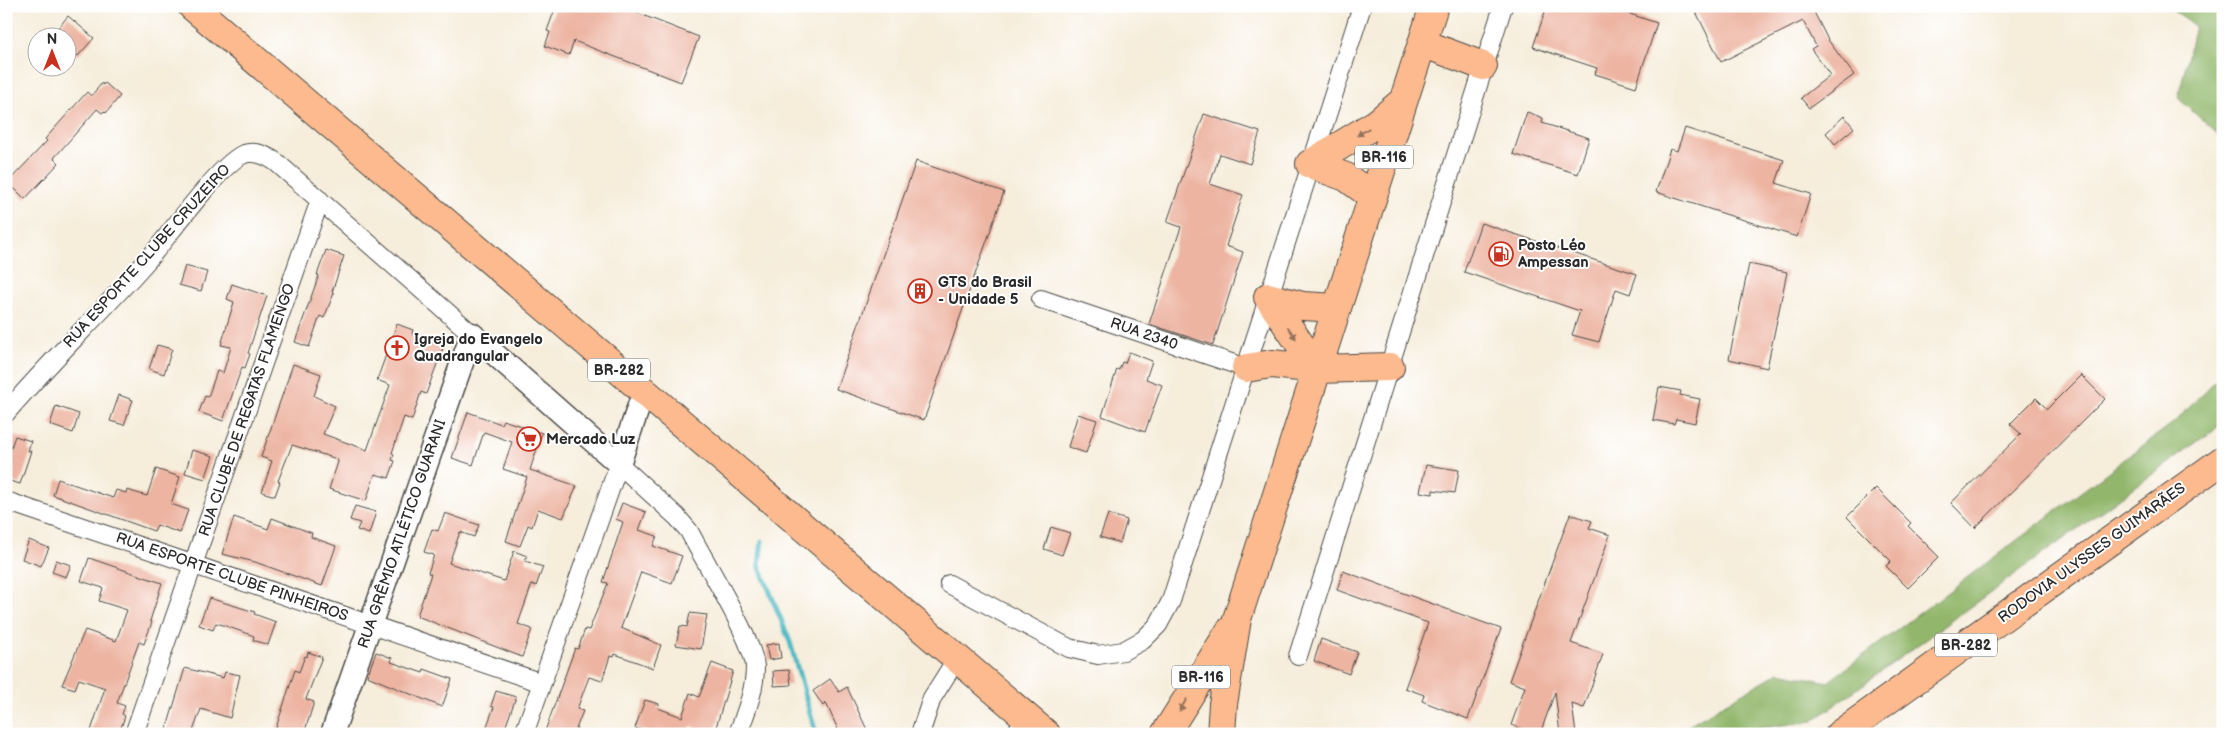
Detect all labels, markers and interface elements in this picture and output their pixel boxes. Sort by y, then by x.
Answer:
north arrow [28,28,78,78]
text: N [47,31,57,48]
one-way arrow [1356,127,1370,136]
road number: BR-116 [1355,146,1413,168]
street label: RUA ESPORTE CLUBE CRUZEIRO [59,160,235,352]
place label: Posto Léo Ampessan [1517,236,1589,272]
fuel station icon: Posto Léo Ampessan [1488,241,1514,267]
place label: GTS do Brasil - Unidade 5 [938,273,1032,309]
building icon: GTS do Brasil - Unidade 5 [907,278,933,304]
street label: RUA CLUBE DE REGATAS FLAMENGO [195,281,299,539]
street label: RUA 2340 [1108,314,1180,354]
one-way arrow [1287,326,1297,340]
place label: Igreja do Evangelo Quadrangular [414,330,543,366]
church icon: Igreja do Evangelo Quadrangular [384,335,410,361]
road number: BR-282 [588,358,650,382]
street label: RUA GRÊMIO ATLÉTICO GUARANI [354,417,450,651]
supermarket icon: Mercado Luz [516,426,542,452]
place label: Mercado Luz [546,430,636,449]
street label: RODOVIA ULYSSES GUIMARÃES [1995,479,2189,627]
street label: RUA ESPORTE CLUBE PINHEIROS [113,528,351,626]
road number: BR-282 [1935,634,1997,656]
road number: BR-116 [1172,666,1230,689]
one-way arrow [1179,699,1188,712]

